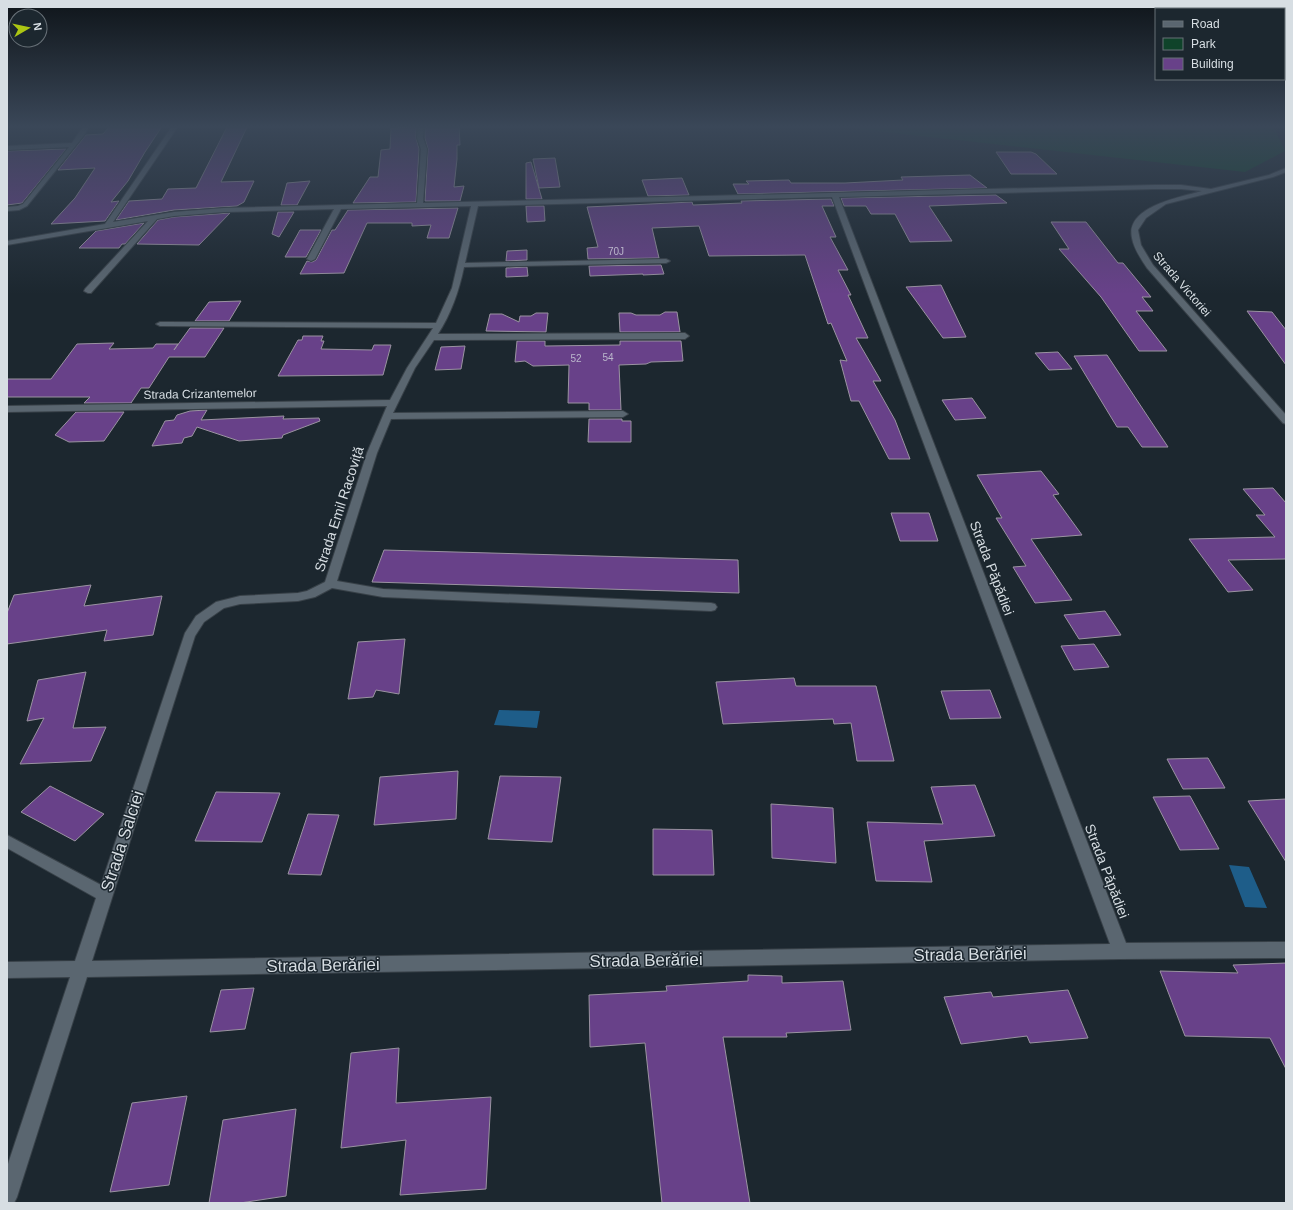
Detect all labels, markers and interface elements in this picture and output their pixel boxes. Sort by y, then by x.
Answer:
north arrow [8,8,48,48]
legend [1155,8,1285,80]
text: Road [1191,17,1220,31]
text: N [31,22,44,31]
text: Park [1191,37,1217,51]
text: Building [1191,57,1234,71]
house number: 70J [608,246,624,257]
street label: Strada Victoriei [1150,249,1214,319]
house number: 54 [602,352,614,363]
house number: 52 [570,353,582,364]
street label: Strada Crizantemelor [143,386,257,402]
street label: Strada Emil Racoviță [311,444,367,574]
street label: Strada Păpădiei [967,519,1017,617]
street label: Strada Salciei [97,788,148,894]
street label: Strada Păpădiei [1082,822,1132,920]
street label: Strada Berăriei [913,944,1027,965]
street label: Strada Berăriei [589,950,703,971]
street label: Strada Berăriei [266,955,380,976]

